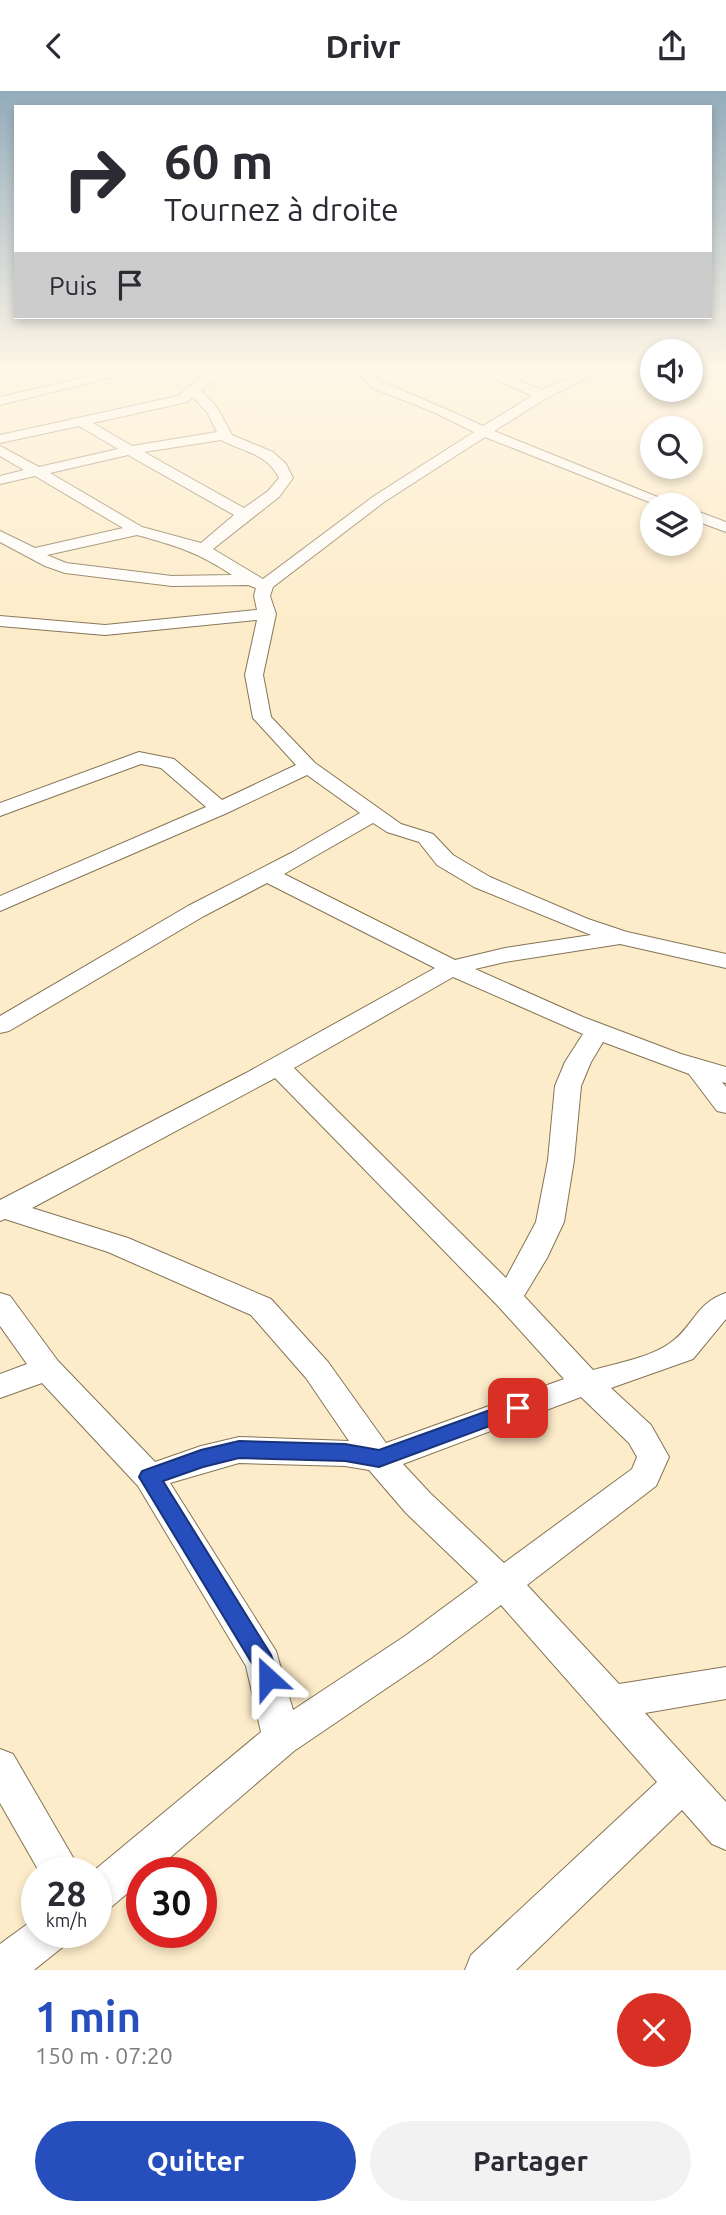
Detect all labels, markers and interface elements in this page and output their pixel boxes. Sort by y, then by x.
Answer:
icon: back [35,27,73,65]
icon: share [653,27,691,65]
text: Drivr [325,28,401,64]
icon: right [49,133,140,224]
text: 60 m [164,133,273,188]
text: Tournez à droite [164,191,399,227]
icon: arrive [111,266,149,304]
text: Puis [49,271,97,300]
map controls [640,339,703,556]
button: sound [640,339,703,402]
button: search [640,416,703,479]
button: layers [640,493,703,556]
pin [488,1378,548,1438]
icon: arrive [499,1389,537,1427]
position arrow [231,1641,305,1715]
speed limit sign: 30 [126,1857,217,1948]
text: 28 [47,1873,86,1913]
text: km/h [46,1910,87,1930]
text: 1 min [35,1993,141,2040]
button: close [617,1993,691,2067]
text: 150 m · 07:20 [35,2043,173,2068]
button: Quitter [35,2121,356,2201]
button: Partager [370,2121,691,2201]

